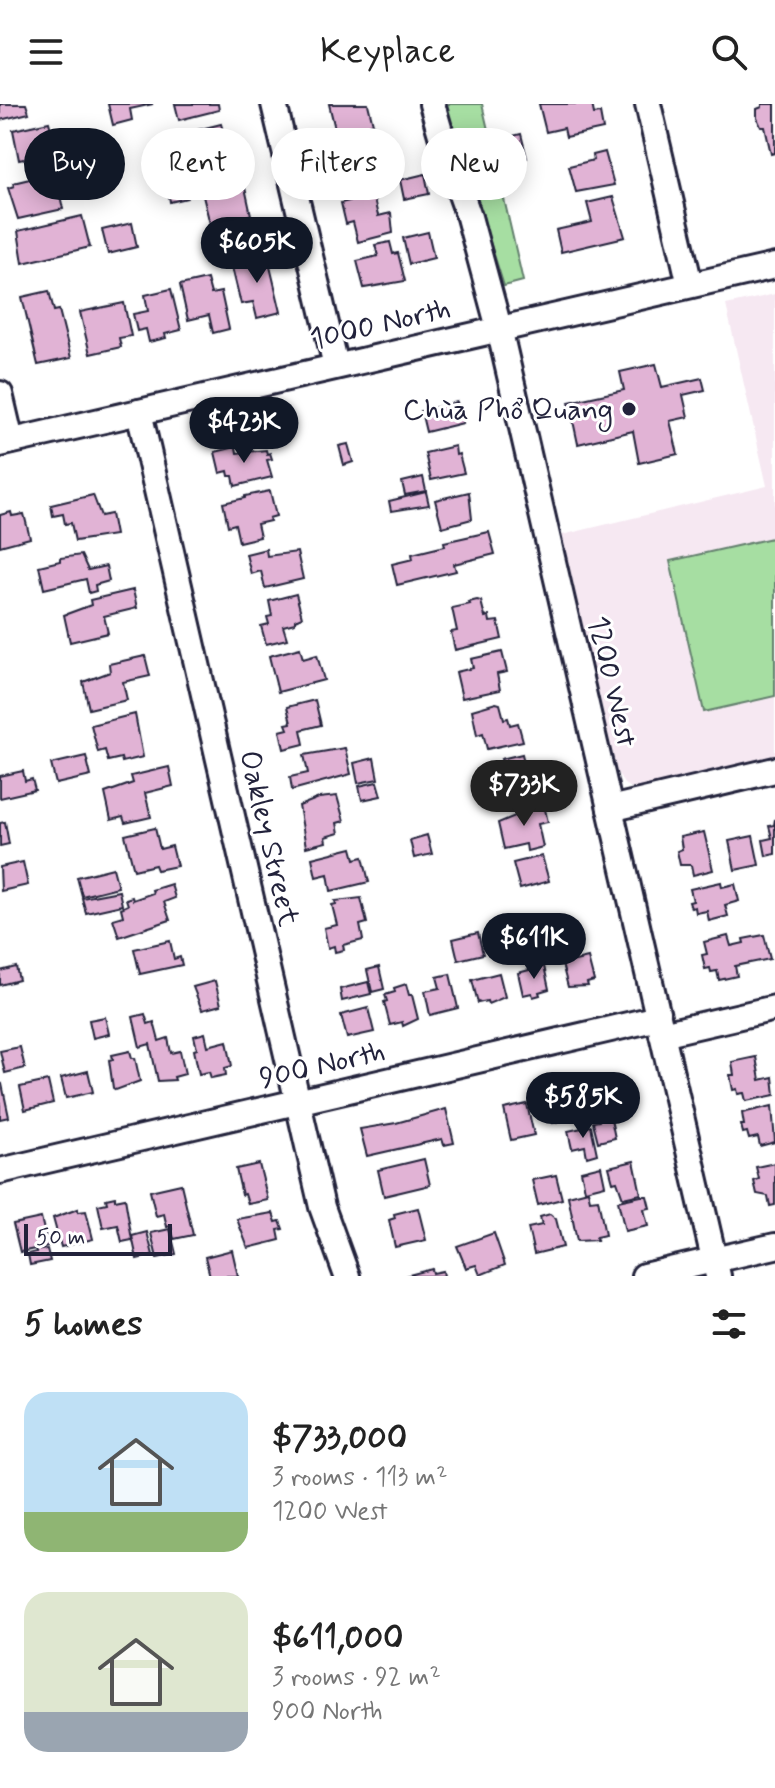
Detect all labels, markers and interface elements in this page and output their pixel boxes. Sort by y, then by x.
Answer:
text: Keyplace [320,29,455,76]
icon: menu [24,30,68,74]
icon: search [707,30,751,74]
chip: Buy [24,128,125,200]
chip: Rent [141,128,255,200]
chip: Filters [271,128,405,200]
chip: New [421,128,527,200]
pin: $605K [201,217,313,285]
text: $605K [219,226,295,260]
street label: 1000 North [306,289,454,360]
place label: Chùa Phổ Quang [403,391,613,432]
pin: $423K [188,397,300,465]
marker: Chùa Phổ Quang [620,400,638,418]
text: $423K [207,406,281,440]
street label: 1200 West [578,612,646,751]
street label: Oakley Street [229,747,308,930]
pin: $733K [468,760,580,828]
text: $733K [488,769,560,803]
pin: $611K [478,913,590,981]
text: $611K [500,922,568,956]
street label: 900 North [256,1032,389,1099]
pin: $585K [527,1072,639,1140]
text: $585K [544,1081,622,1115]
scale bar [24,1220,172,1256]
text: 50 m [36,1224,85,1252]
text: 5 homes [24,1302,142,1347]
icon: filters [707,1302,751,1346]
text: $733,000 [272,1416,407,1461]
icon: home [88,1424,184,1520]
text: 3 rooms · 113 m² [272,1461,448,1495]
text: 1200 West [272,1495,388,1529]
text: $611,000 [272,1616,404,1661]
icon: home [88,1624,184,1720]
text: 3 rooms · 92 m² [272,1661,441,1695]
text: 900 North [272,1695,383,1729]

